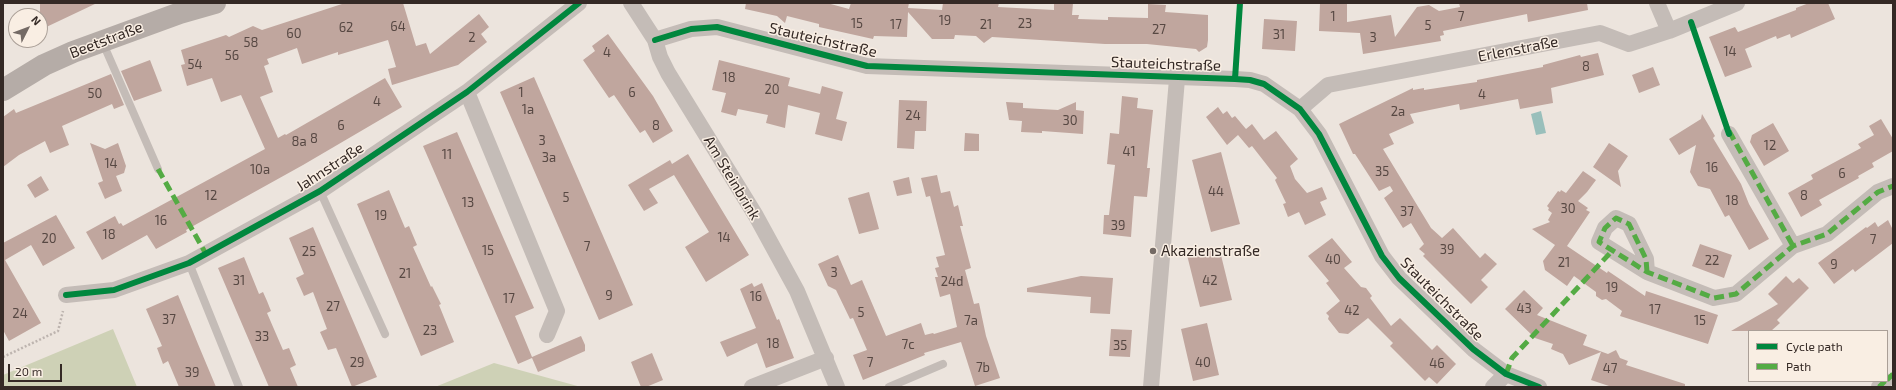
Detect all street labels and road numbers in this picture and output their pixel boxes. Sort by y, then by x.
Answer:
street label: Beetstraße [67,18,145,62]
street label: Stauteichstraße [767,19,879,61]
street label: Erlenstraße [1476,32,1560,66]
street label: Stauteichstraße [1111,53,1221,75]
street label: Am Steinbrink [700,133,764,223]
street label: Jahnstraße [293,139,367,195]
street label: Stauteichstraße [1397,254,1487,344]

